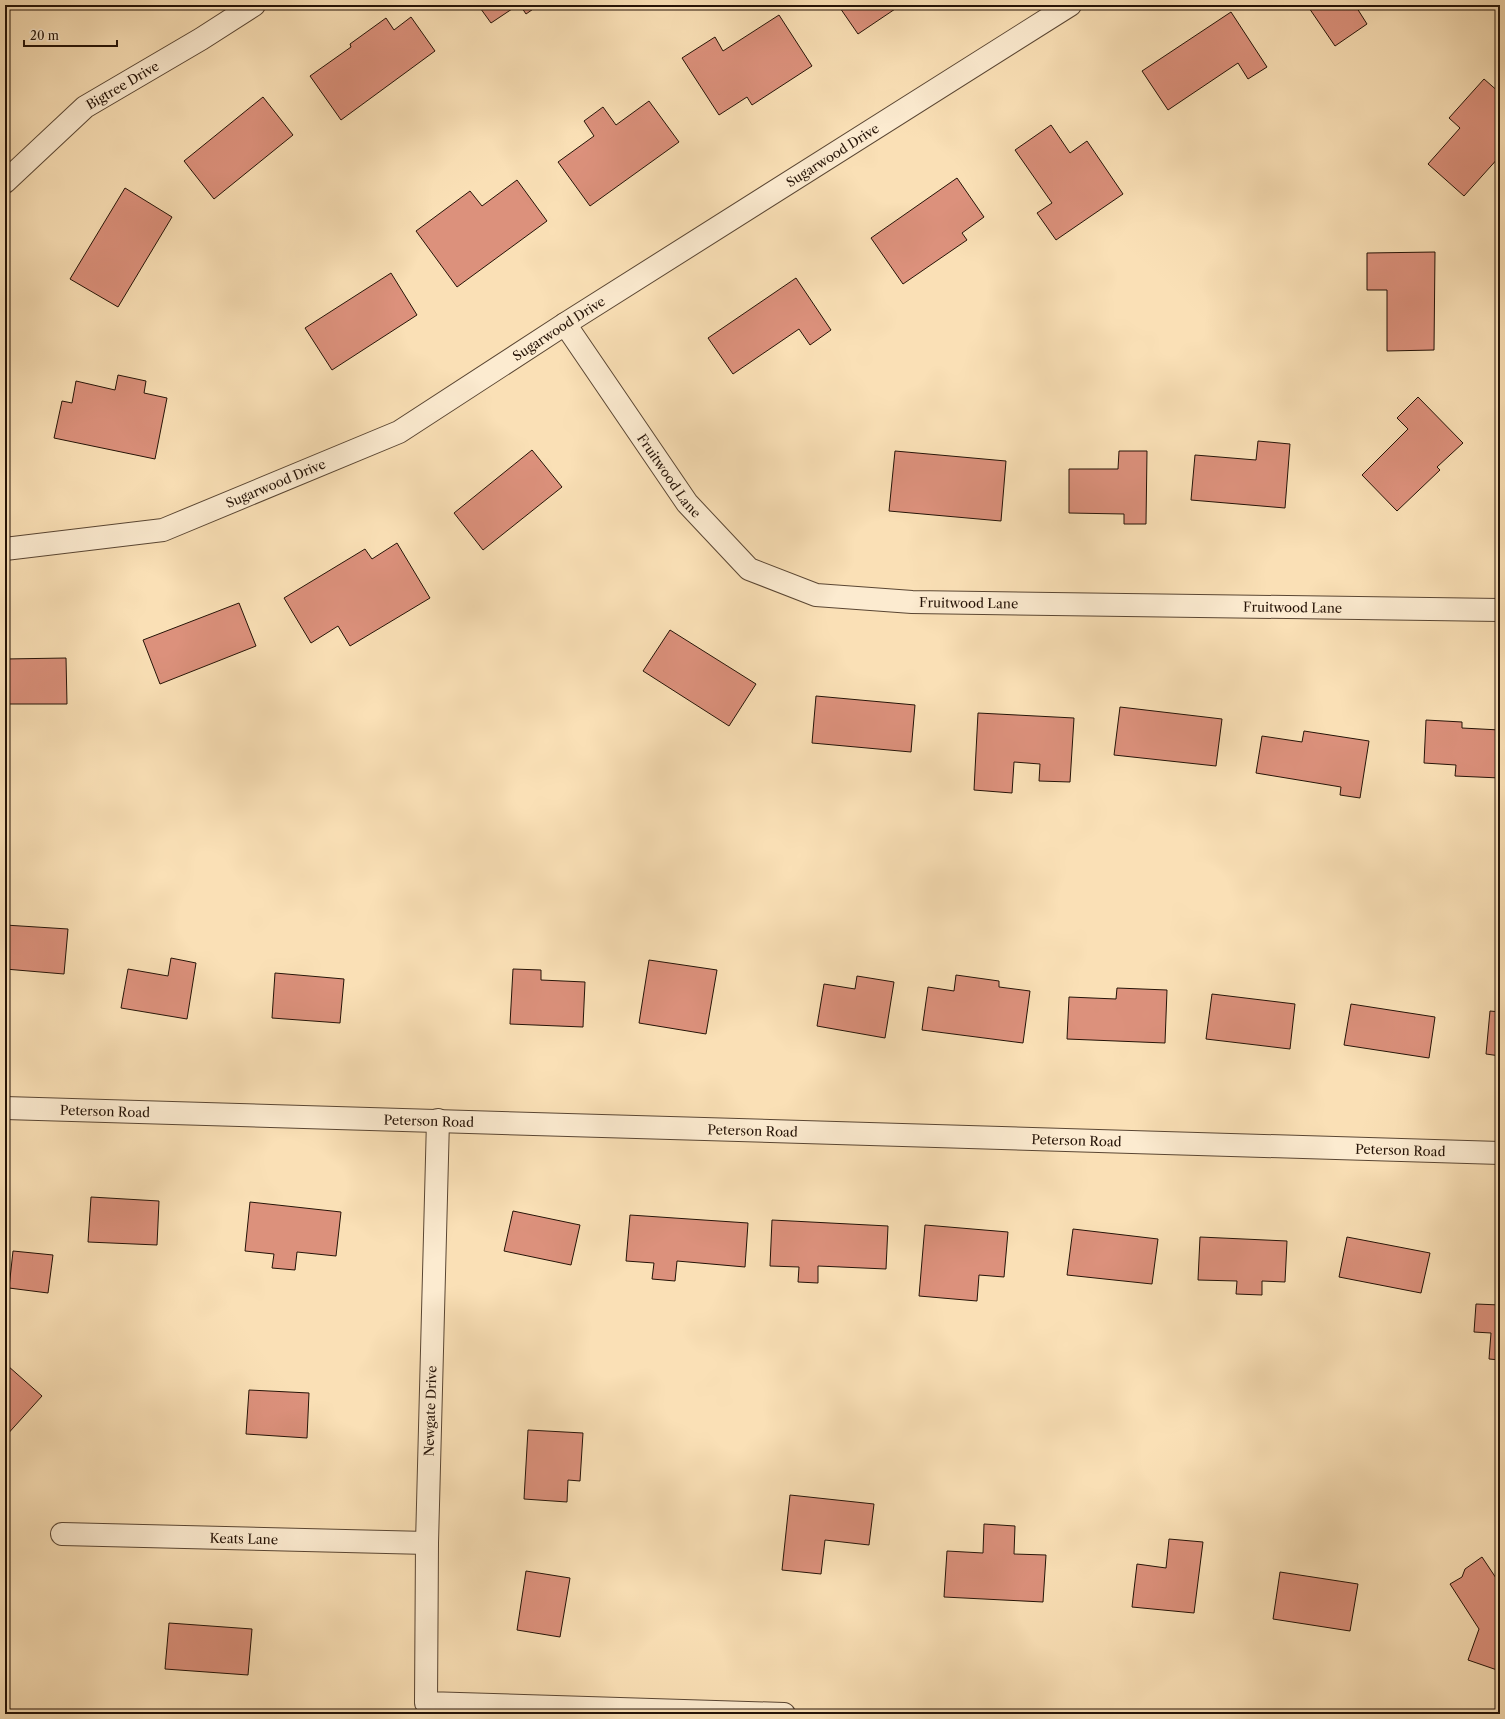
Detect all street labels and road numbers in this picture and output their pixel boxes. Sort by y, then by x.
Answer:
street label: Bigtree Drive [83,58,162,113]
street label: Sugarwood Drive [783,120,882,190]
street label: Sugarwood Drive [509,293,608,364]
street label: Fruitwood Lane [634,431,704,521]
street label: Sugarwood Drive [223,455,328,511]
street label: Fruitwood Lane [919,594,1018,611]
street label: Fruitwood Lane [1243,599,1342,616]
street label: Peterson Road [60,1102,150,1120]
street label: Peterson Road [383,1111,474,1130]
street label: Peterson Road [707,1121,798,1140]
street label: Peterson Road [1031,1131,1122,1150]
street label: Peterson Road [1355,1141,1446,1159]
street label: Newgate Drive [420,1365,440,1457]
street label: Keats Lane [210,1530,278,1547]

